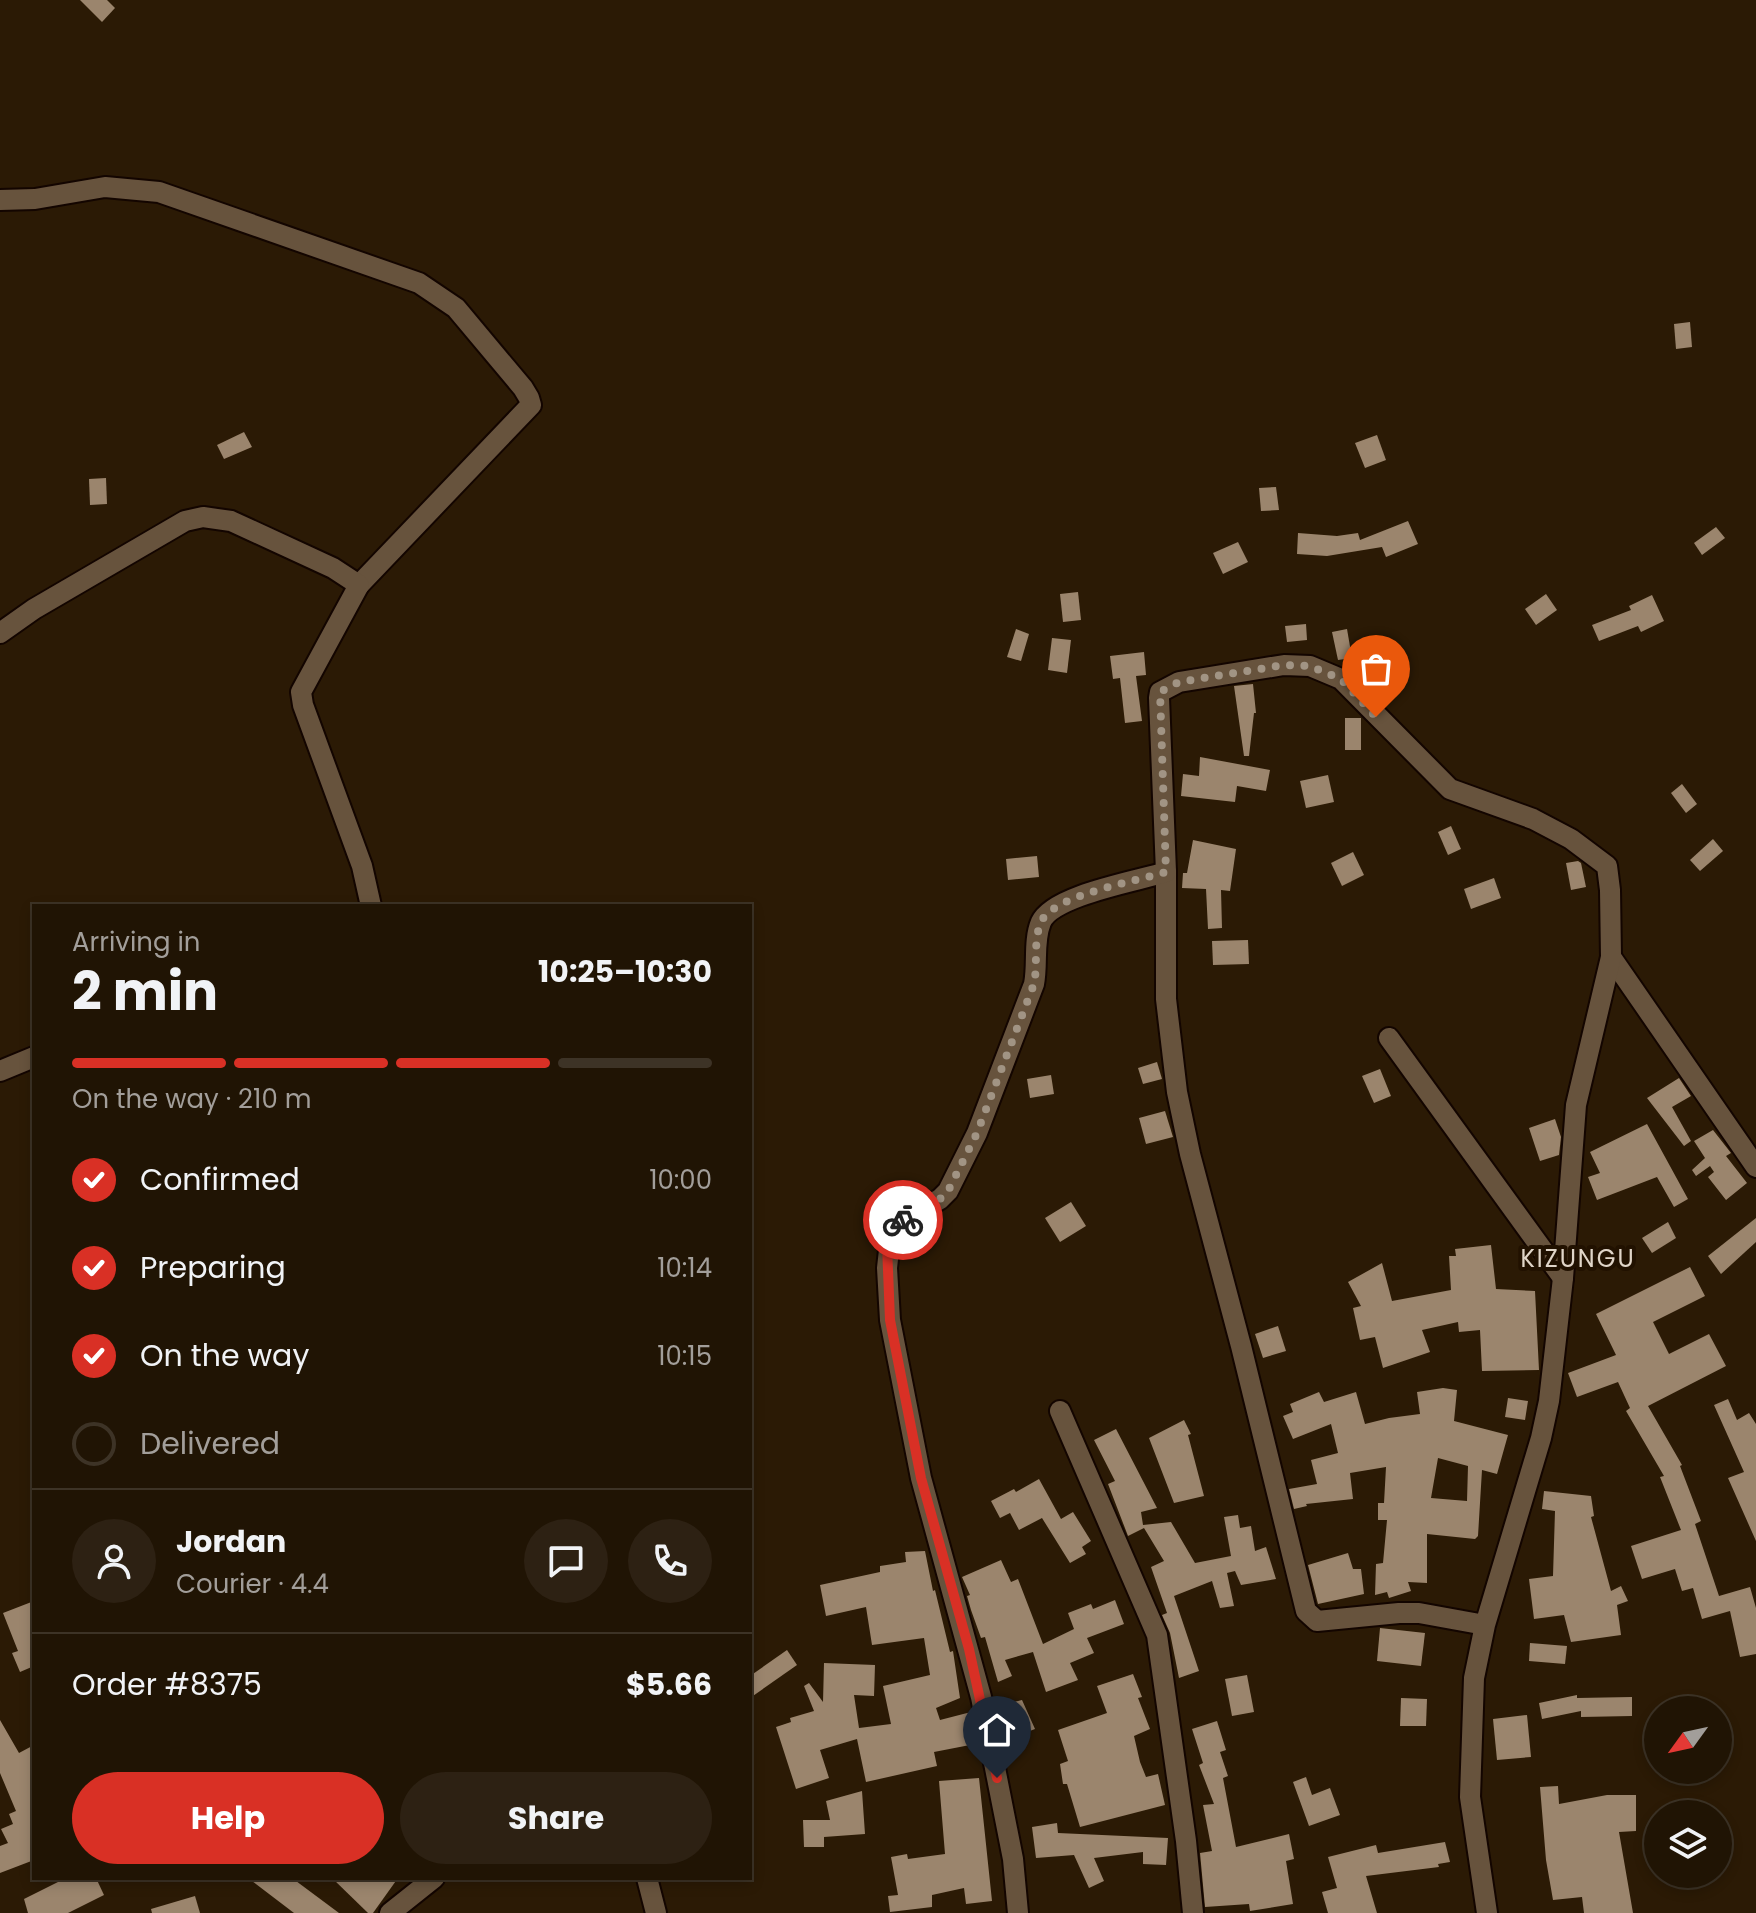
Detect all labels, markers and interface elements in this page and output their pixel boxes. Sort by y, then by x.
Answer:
pin [1342,635,1410,717]
icon: bag [1354,647,1398,691]
text: Arriving in [72,924,201,960]
text: 10:25–10:30 [538,950,712,993]
text: 2 min [72,955,218,1028]
text: On the way · 210 m [72,1081,311,1117]
icon: check [72,1158,116,1202]
text: Confirmed [140,1158,300,1201]
text: 10:00 [649,1162,712,1198]
courier [863,1180,943,1260]
icon: bike [881,1198,925,1242]
district label: KIZUNGU [1520,1242,1636,1275]
icon: check [72,1246,116,1290]
text: Preparing [140,1246,286,1289]
text: 10:14 [657,1250,712,1286]
icon: check [72,1334,116,1378]
text: On the way [140,1334,309,1377]
text: 10:15 [657,1338,712,1374]
text: Delivered [140,1422,280,1465]
button: person [72,1519,156,1603]
button: chat [524,1519,608,1603]
button: phone [628,1519,712,1603]
text: Jordan [176,1520,286,1563]
text: Courier · 4.4 [176,1566,329,1602]
text: Order #8375 [72,1663,262,1706]
text: $5.66 [626,1663,712,1706]
pin [963,1696,1031,1778]
north arrow [1644,1696,1732,1784]
map controls [1644,1696,1732,1888]
icon: home [975,1708,1019,1752]
button: Help [72,1772,384,1864]
button: Share [400,1772,712,1864]
button: layers [1644,1800,1732,1888]

